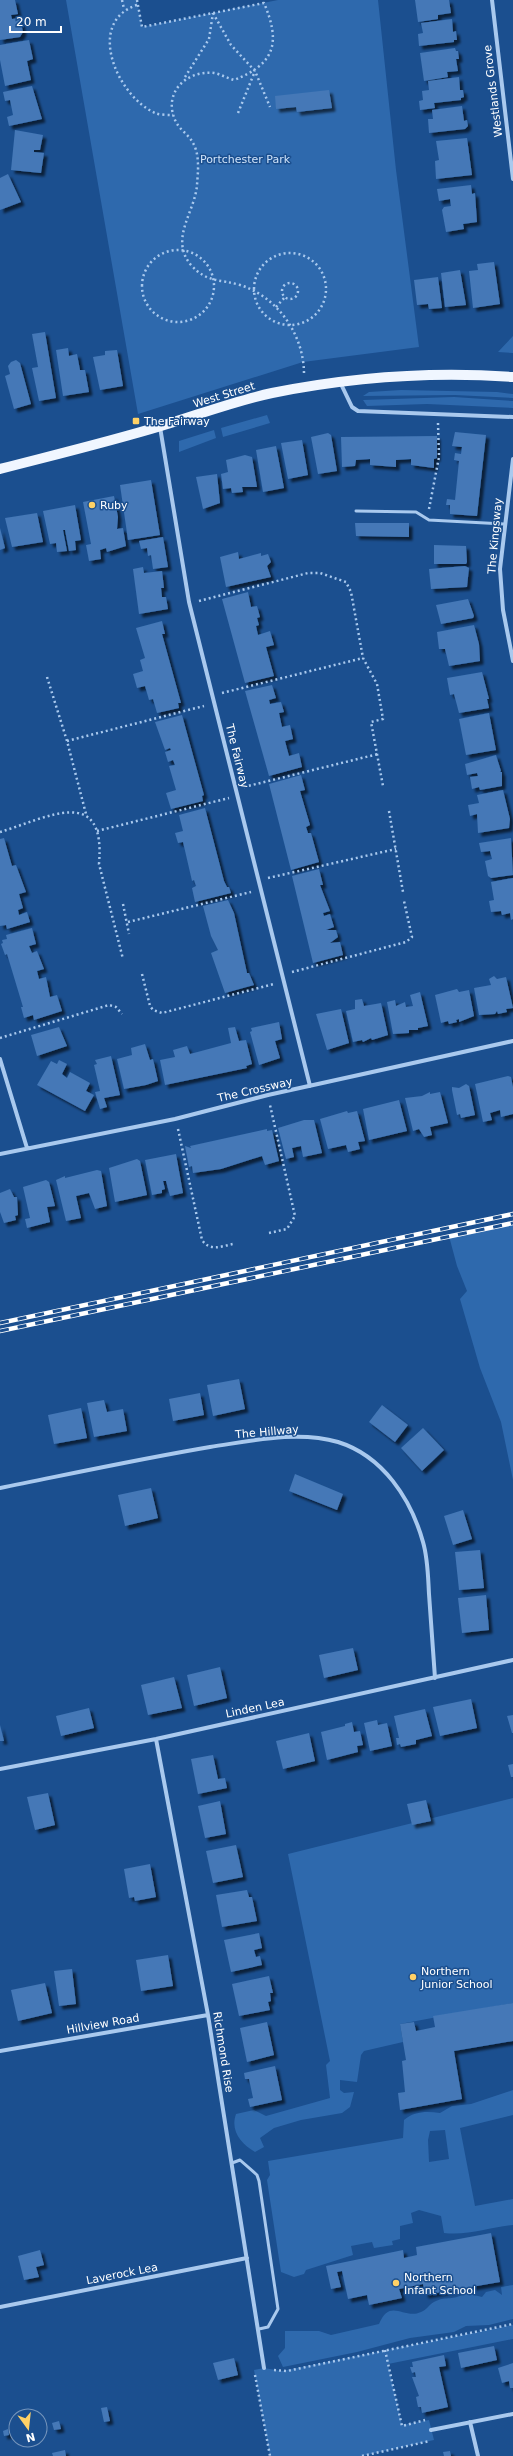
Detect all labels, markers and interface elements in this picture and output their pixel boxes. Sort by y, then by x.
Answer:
scale bar [10,8,61,34]
text: 20 m [16,15,47,29]
street label: Westlands Grove [481,44,505,138]
park label: Portchester Park [200,153,291,166]
street label: West Street [192,379,257,411]
place label: The Fairway [143,415,210,428]
marker: The Fairway [131,416,141,426]
street label: The Kingsway [485,497,505,576]
place label: Ruby [100,499,128,512]
marker: Ruby [87,500,97,510]
street label: The Fairway [222,722,251,790]
street label: The Crossway [215,1075,294,1105]
street label: The Hillway [234,1423,300,1441]
street label: Linden Lea [224,1695,286,1721]
place label: Northern Junior School [420,1965,493,1991]
marker: Northern Junior School [408,1972,418,1982]
street label: Hillview Road [65,2011,141,2037]
street label: Richmond Rise [210,2011,236,2094]
street label: Laverock Lea [85,2261,159,2287]
place label: Northern Infant School [404,2271,476,2297]
marker: Northern Infant School [391,2278,401,2288]
north arrow [8,2408,48,2448]
text: N [24,2430,37,2445]

